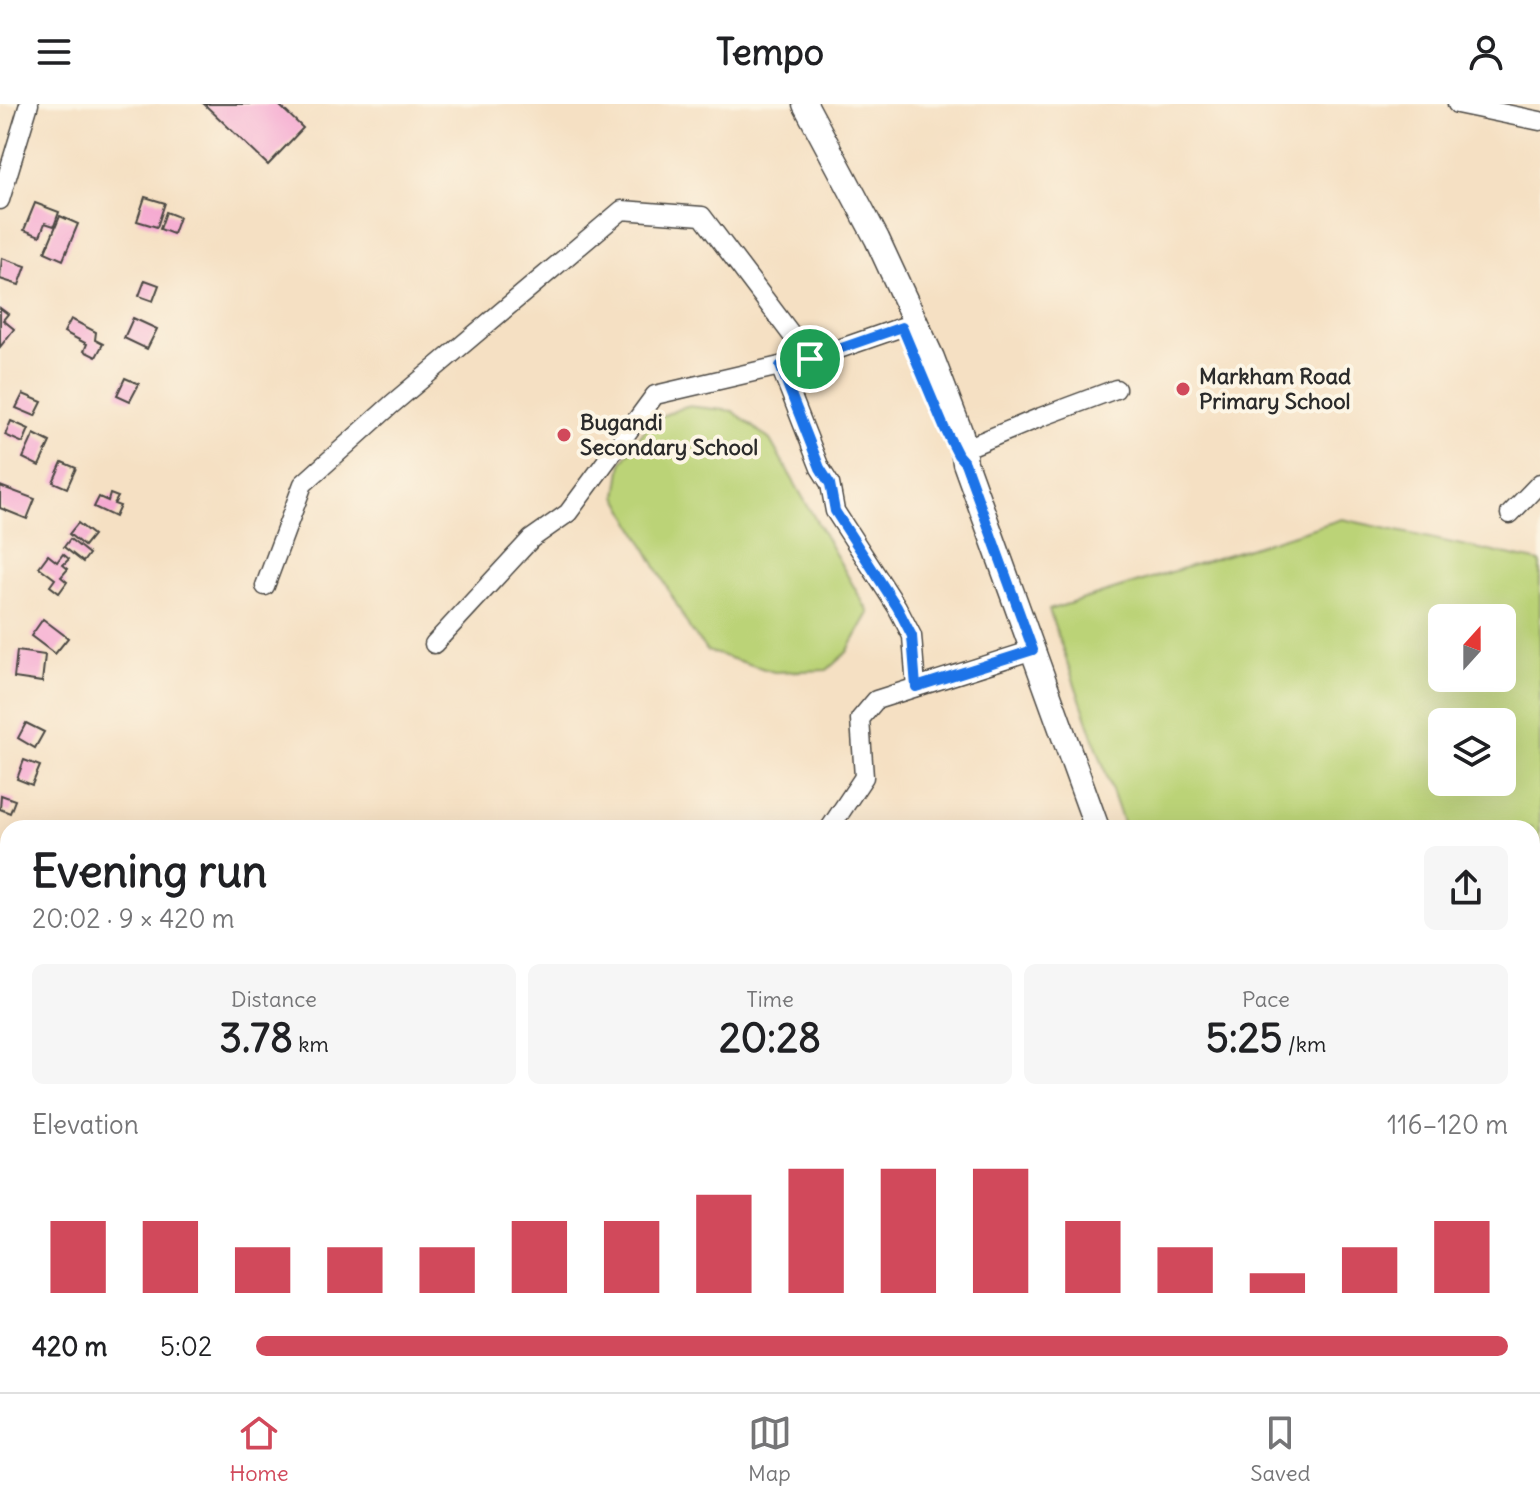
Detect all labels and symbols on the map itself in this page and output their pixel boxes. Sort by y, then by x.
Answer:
pin [776,325,844,393]
place label: Markham Road Primary School [1199,362,1351,415]
marker: Markham Road Primary School [1174,380,1192,398]
place label: Bugandi Secondary School [580,408,758,461]
marker: Bugandi Secondary School [555,426,573,444]
north arrow [1428,604,1516,692]

